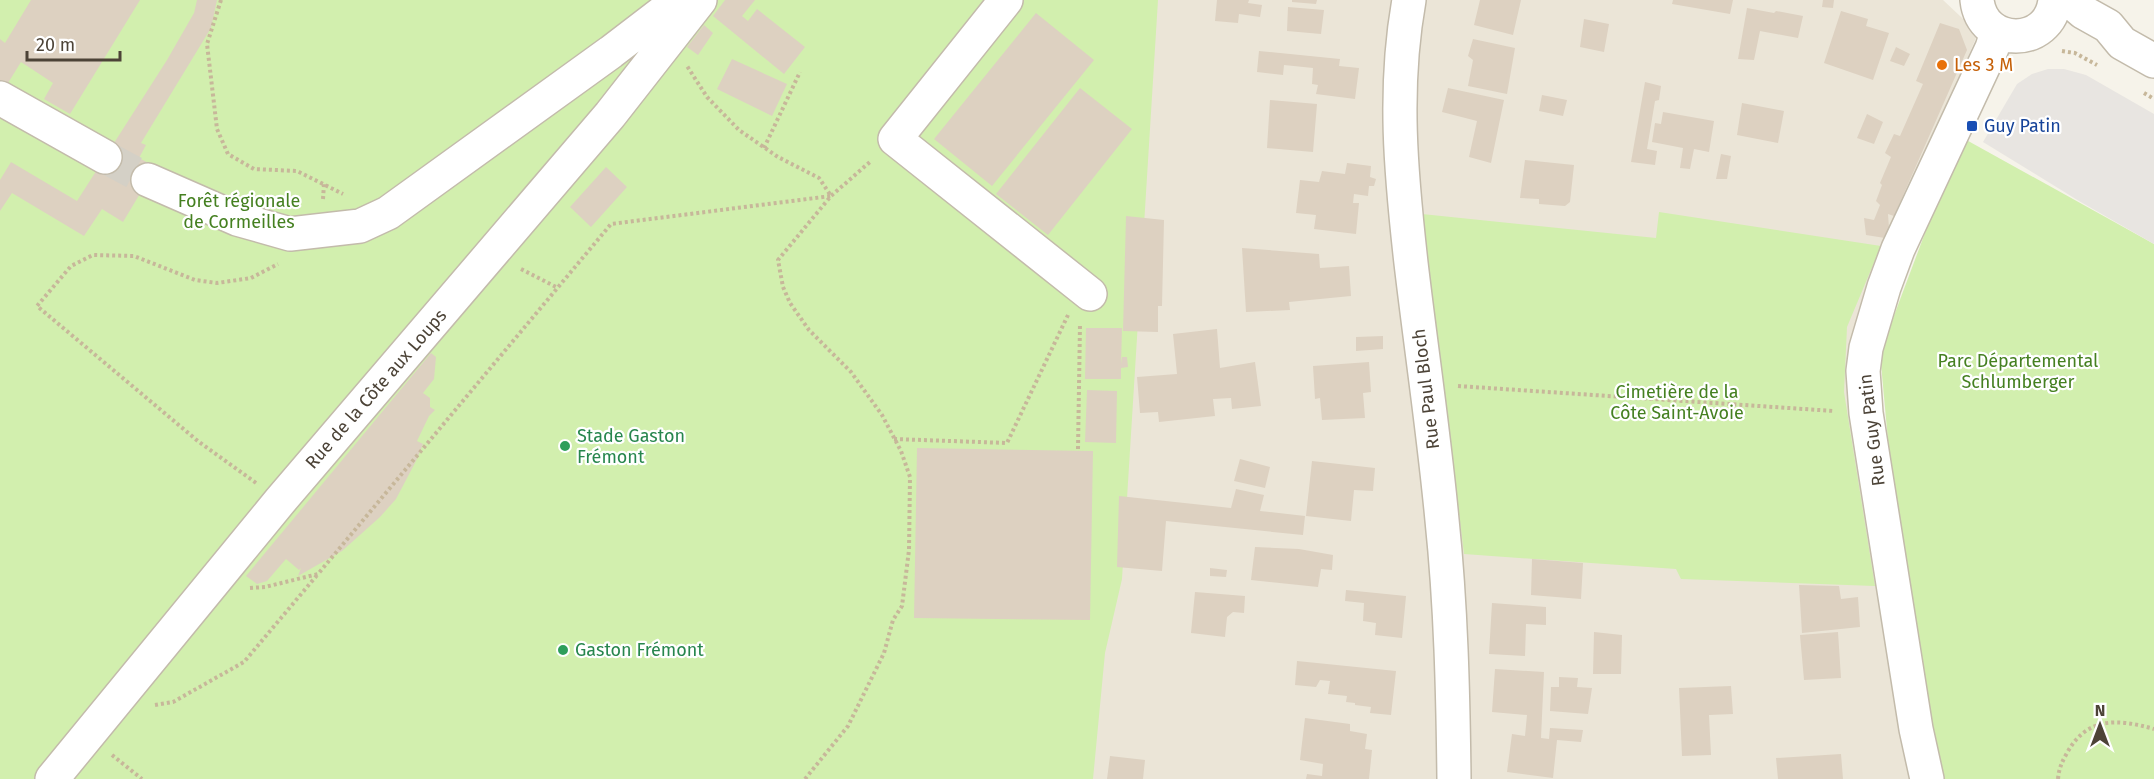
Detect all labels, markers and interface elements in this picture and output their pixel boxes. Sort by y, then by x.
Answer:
scale bar [27,24,120,62]
text: 20 m [36,34,75,56]
place label: Les 3 M [1954,54,2013,76]
marker: Les 3 M [1935,58,1949,72]
place label: Guy Patin [1984,115,2061,137]
marker: Guy Patin [1965,119,1979,133]
park label: Forêt régionale de Cormeilles [178,190,300,233]
street label: Rue de la Côte aux Loups [301,305,451,473]
street label: Rue Paul Bloch [1408,327,1444,451]
park label: Parc Départemental Schlumberger [1938,350,2098,393]
street label: Rue Guy Patin [1854,373,1890,487]
park label: Cimetière de la Côte Saint-Avoie [1610,381,1744,424]
place label: Stade Gaston Frémont [577,425,685,468]
marker: Stade Gaston Frémont [558,439,572,453]
place label: Gaston Frémont [575,639,704,661]
marker: Gaston Frémont [556,643,570,657]
north arrow [2070,695,2130,755]
text: N [2095,701,2105,720]

